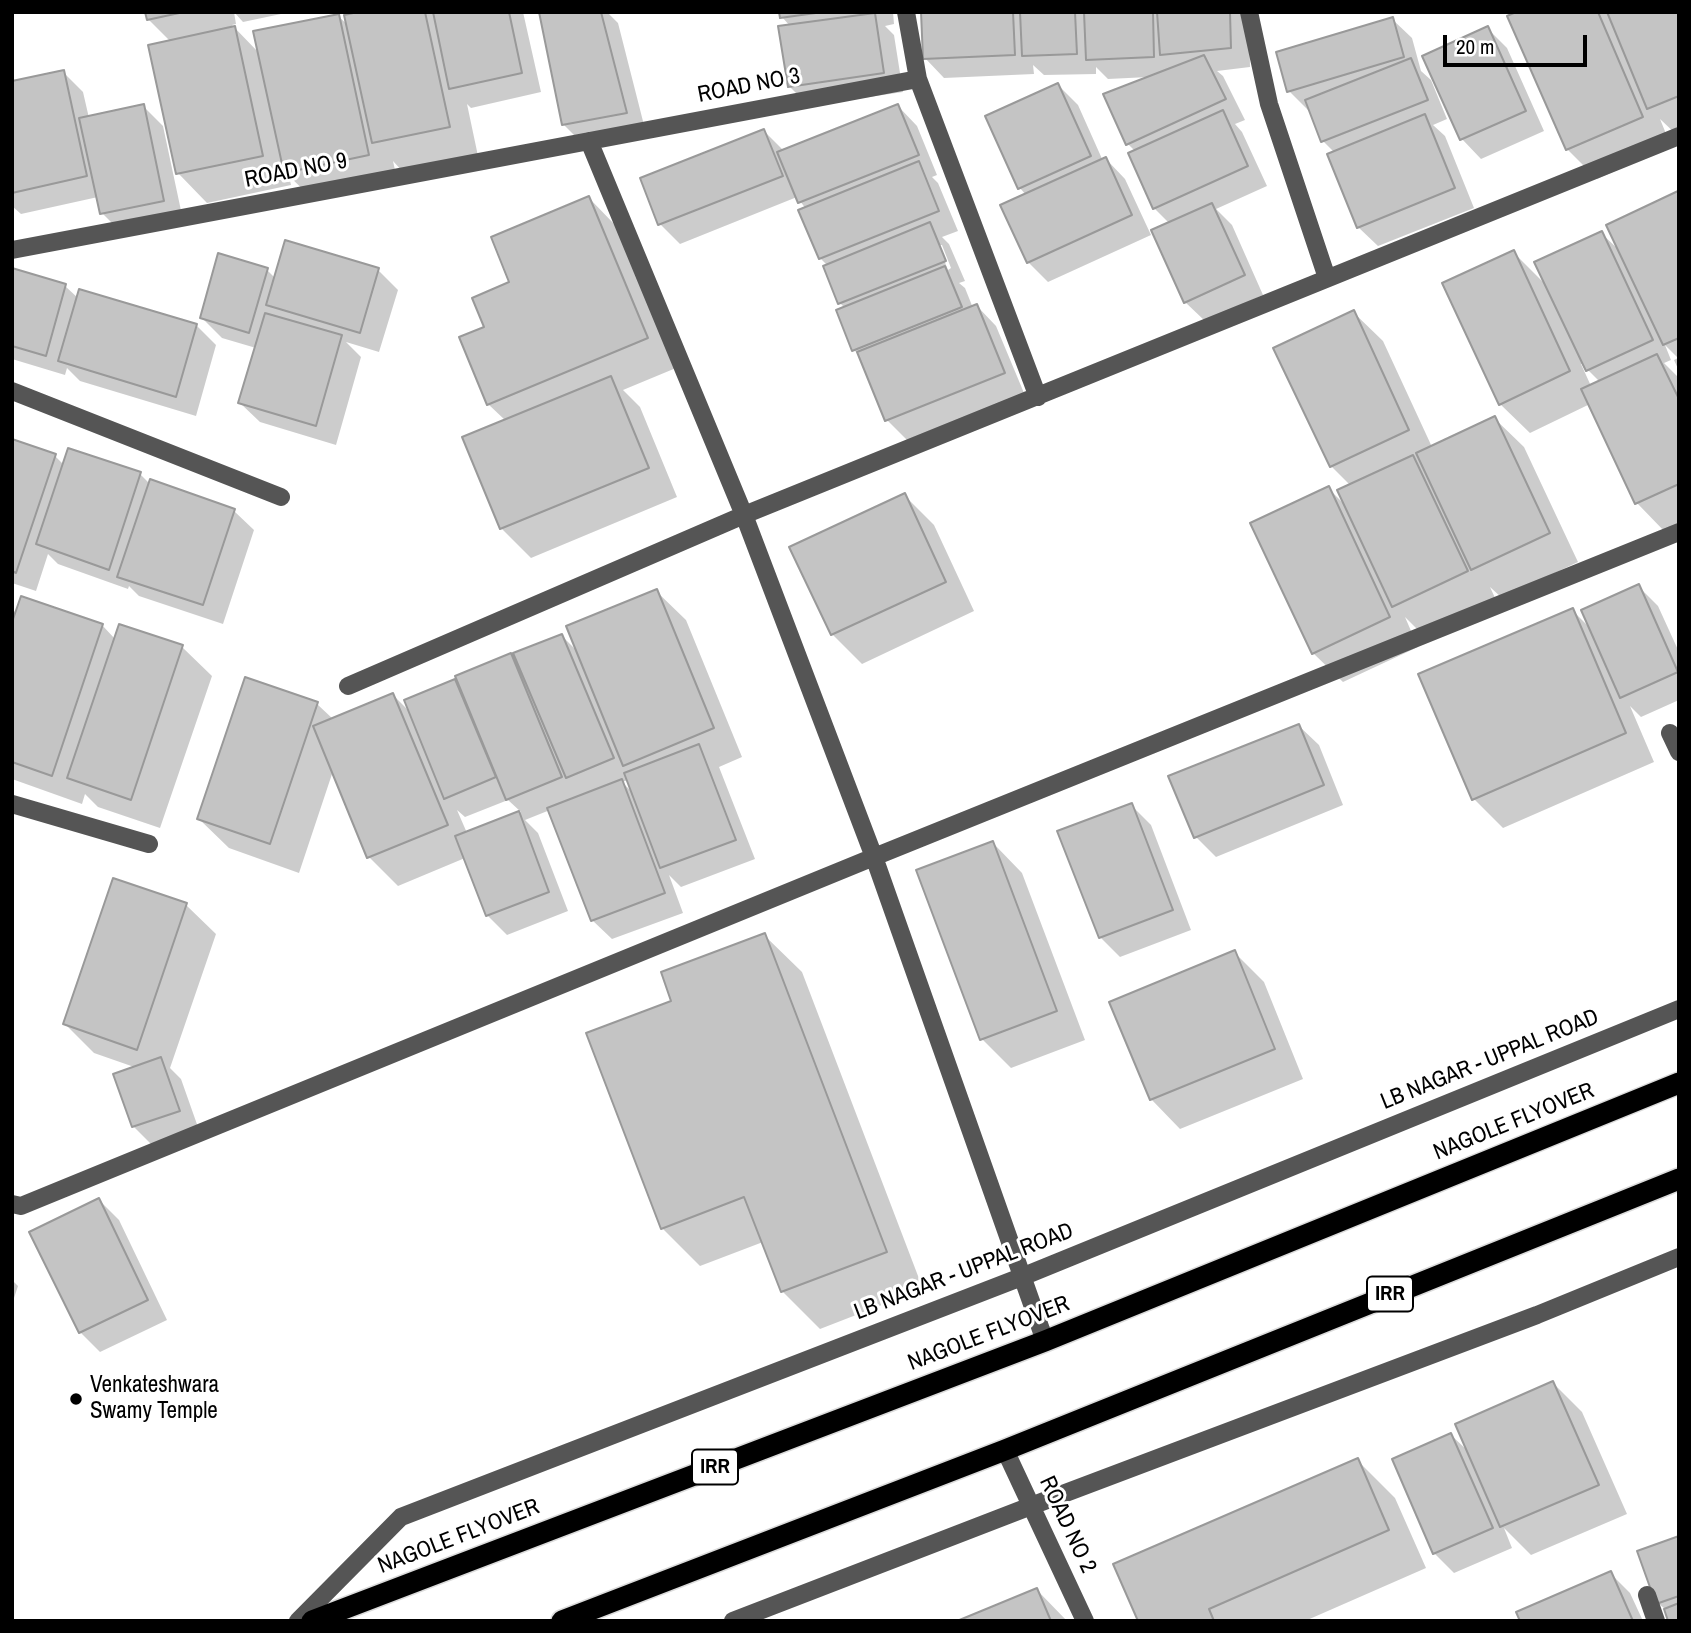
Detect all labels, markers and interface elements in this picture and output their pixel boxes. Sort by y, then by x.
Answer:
scale bar [1446,21,1590,65]
text: 20 m [1456,32,1494,61]
street label: ROAD NO 3 [695,63,803,109]
street label: ROAD NO 9 [242,148,350,194]
street label: LB NAGAR - UPPAL ROAD [1377,1004,1603,1116]
street label: NAGOLE FLYOVER [1430,1077,1598,1167]
street label: LB NAGAR - UPPAL ROAD [851,1217,1077,1327]
road number: IRR [1367,1276,1413,1312]
street label: NAGOLE FLYOVER [904,1291,1074,1377]
place label: Venkateshwara Swamy Temple [90,1372,219,1426]
marker: Venkateshwara Swamy Temple [68,1391,84,1407]
road number: IRR [692,1450,738,1484]
street label: ROAD NO 2 [1033,1472,1101,1578]
street label: NAGOLE FLYOVER [374,1494,544,1580]

